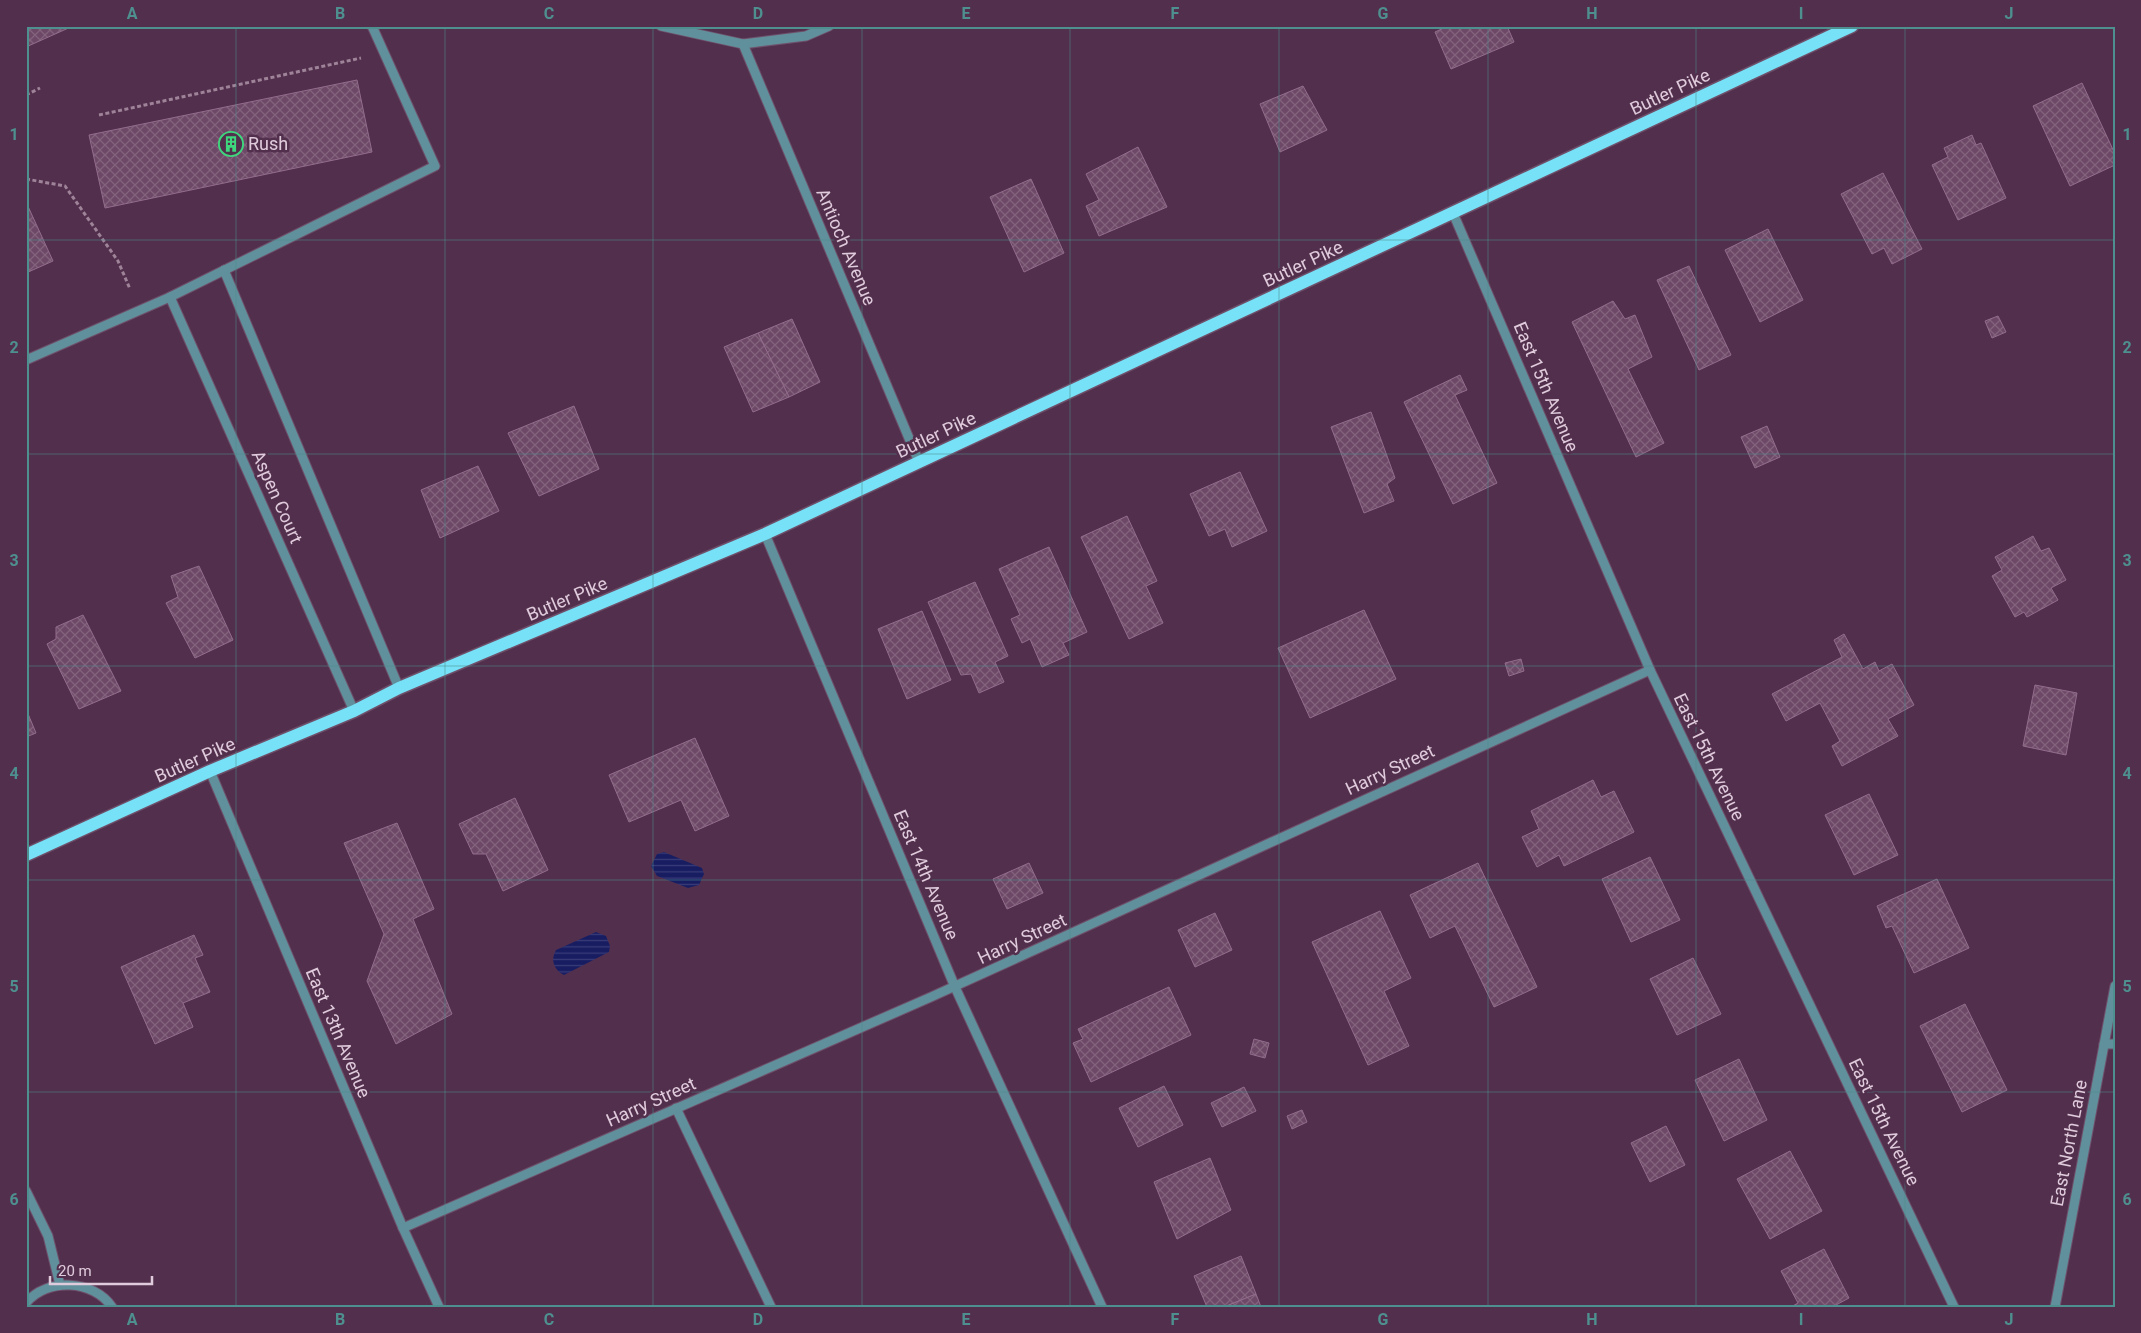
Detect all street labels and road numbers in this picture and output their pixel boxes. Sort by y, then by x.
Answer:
street label: Butler Pike [1626,64,1713,119]
street label: Antioch Avenue [812,185,881,308]
street label: Butler Pike [1259,236,1346,291]
street label: East 15th Avenue [1510,319,1583,455]
street label: Butler Pike [892,407,979,462]
street label: Aspen Court [248,447,307,547]
street label: Butler Pike [523,572,610,625]
street label: East 15th Avenue [1670,690,1749,824]
street label: Butler Pike [151,733,238,787]
street label: Harry Street [1342,740,1438,799]
street label: East 14th Avenue [890,807,963,943]
street label: Harry Street [974,909,1070,968]
street label: East 13th Avenue [302,965,375,1101]
street label: East 15th Avenue [1845,1055,1924,1189]
street label: Harry Street [603,1072,699,1131]
street label: East North Lane [2046,1078,2091,1208]

